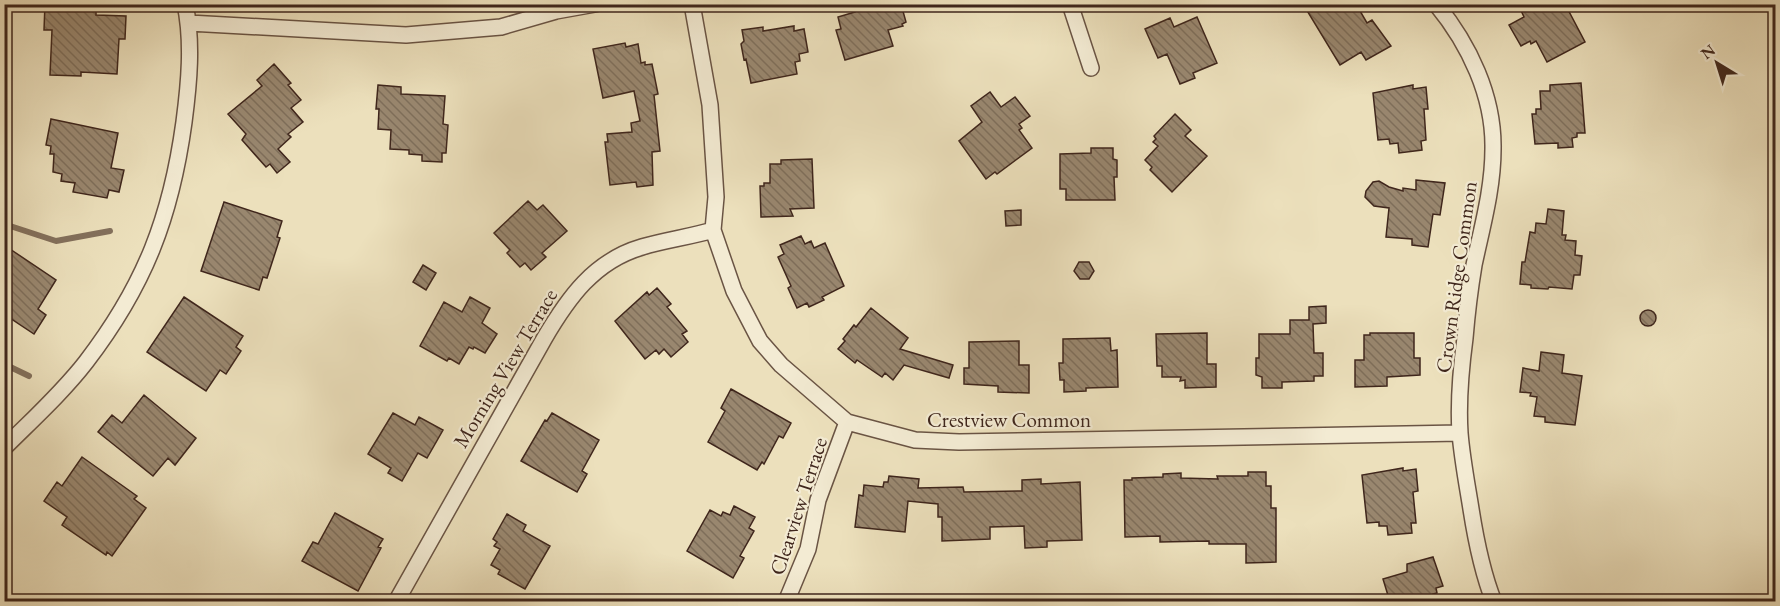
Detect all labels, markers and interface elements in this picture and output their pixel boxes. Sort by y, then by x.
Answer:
north arrow [1687,33,1747,93]
text: N [1697,39,1720,64]
street label: Crown Ridge Common [1429,179,1483,375]
street label: Morning View Terrace [447,283,563,453]
street label: Crestview Common [927,406,1091,433]
street label: Clearview Terrace [763,434,833,578]

